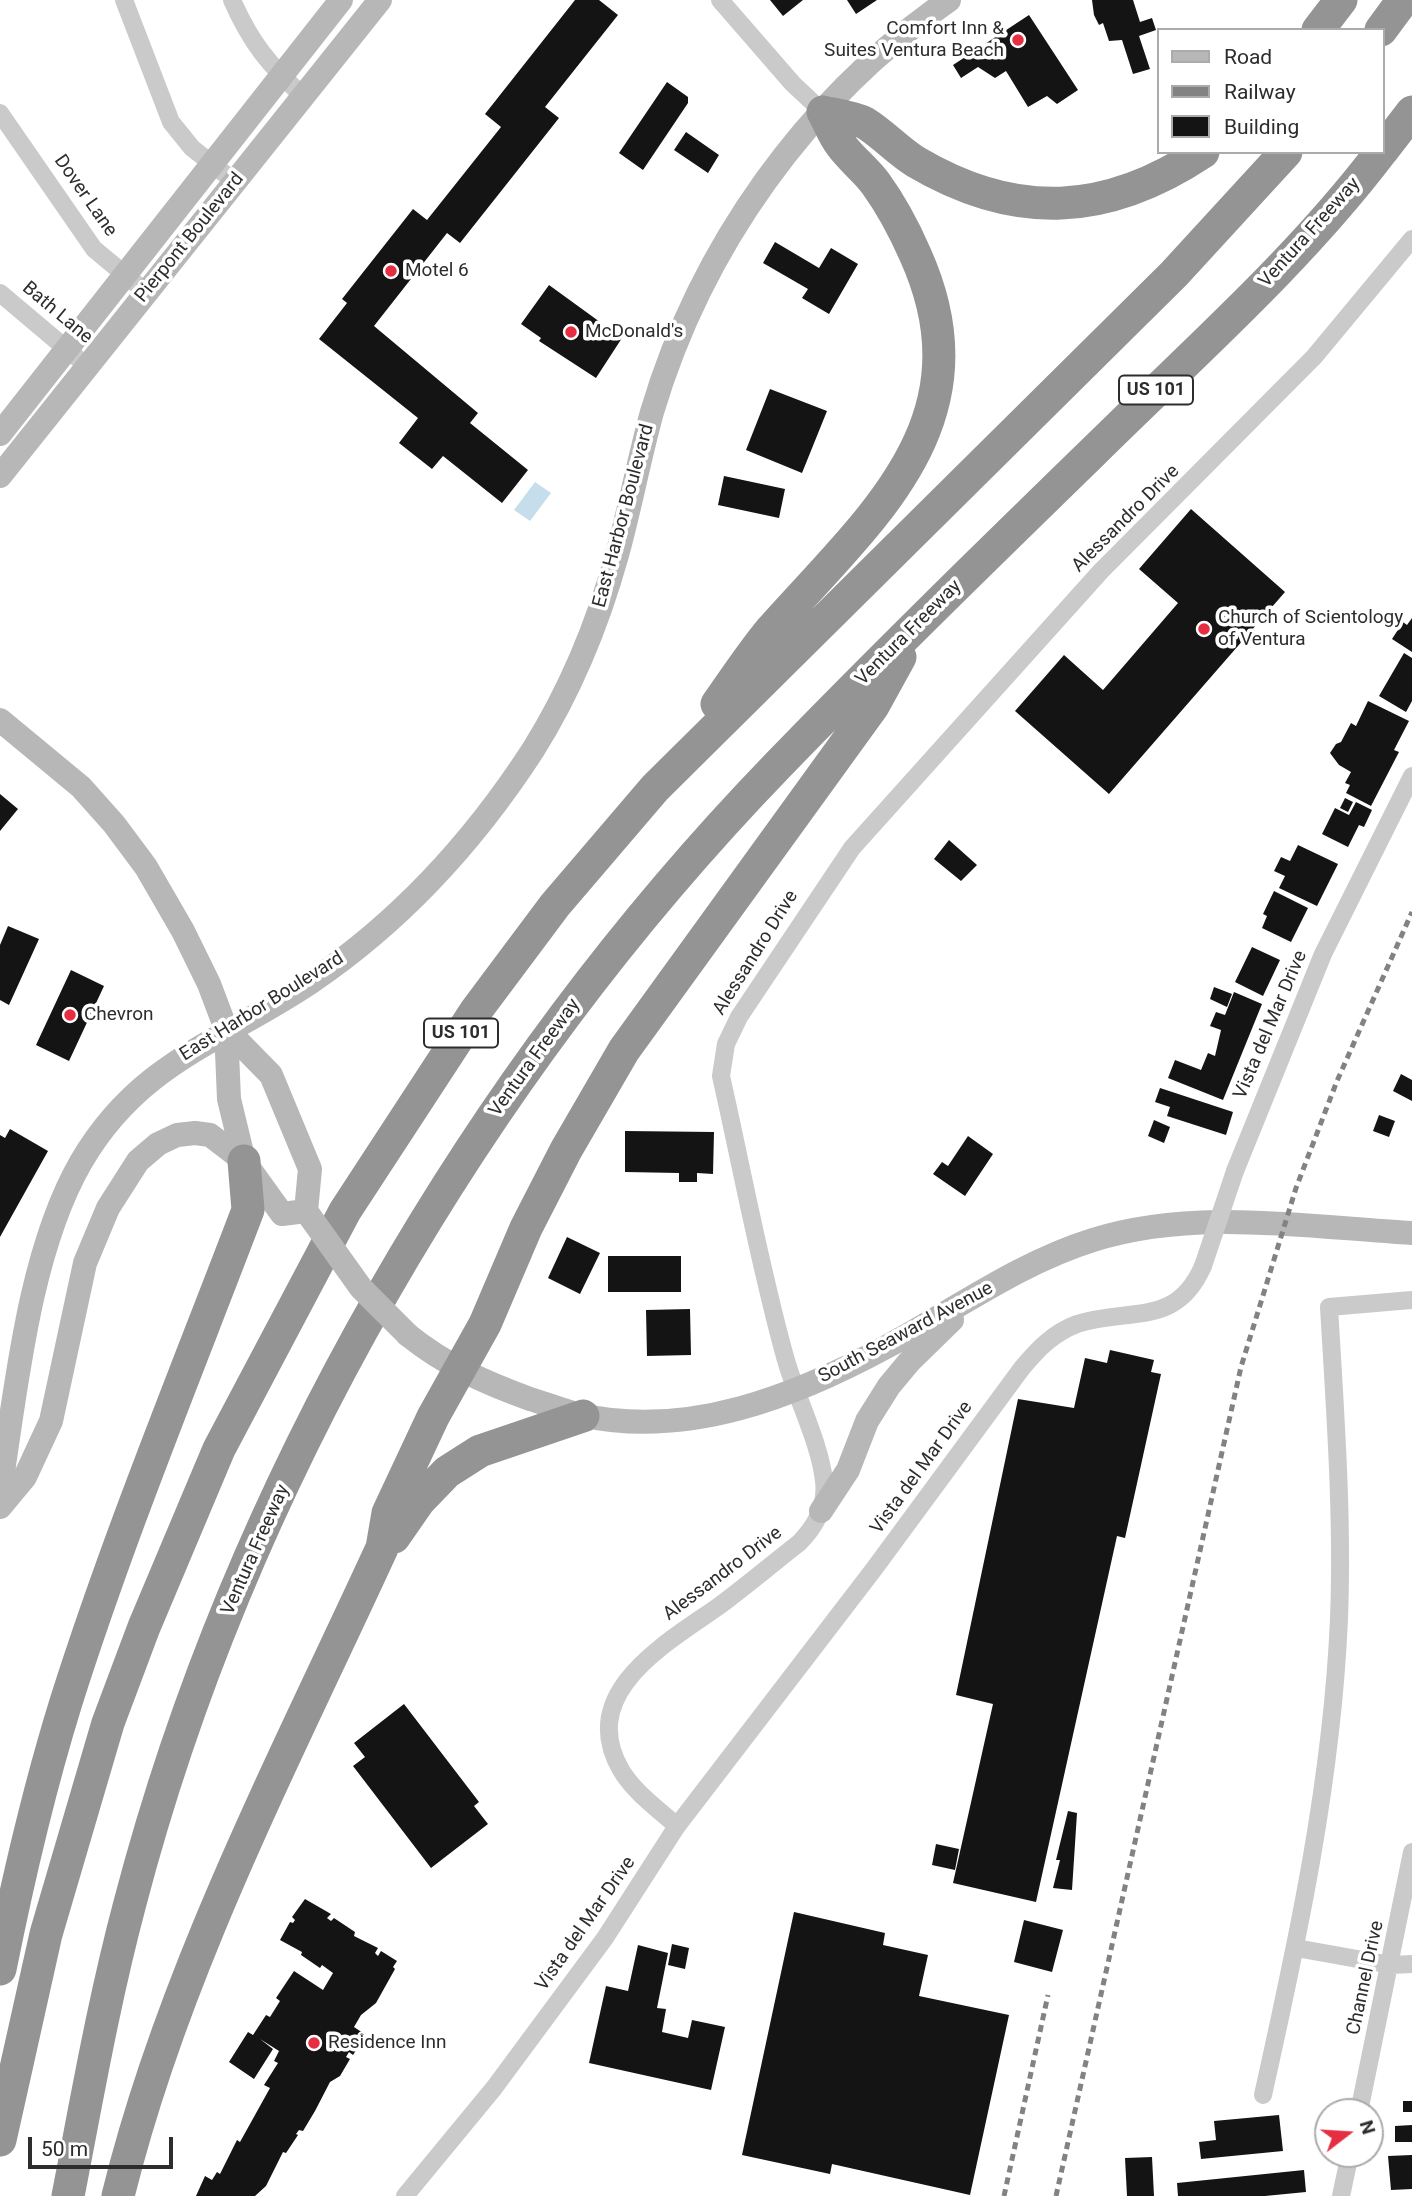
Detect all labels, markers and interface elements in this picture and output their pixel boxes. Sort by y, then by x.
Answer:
place label: Comfort Inn & Suites Ventura Beach [824,18,1004,62]
legend [1156,28,1384,154]
marker: Comfort Inn & Suites Ventura Beach [1010,32,1026,48]
text: Road [1224,45,1272,69]
text: Railway [1224,80,1296,104]
text: Building [1224,115,1299,139]
street label: Dover Lane [49,151,121,241]
street label: Pierpont Boulevard [131,169,249,307]
street label: Ventura Freeway [1255,173,1365,293]
place label: Motel 6 [405,260,469,282]
marker: Motel 6 [383,263,399,279]
street label: Bath Lane [17,277,97,349]
place label: McDonald's [585,321,683,343]
marker: McDonald's [563,324,579,340]
road number: US 101 [1119,376,1193,404]
street label: East Harbor Boulevard [589,422,659,610]
street label: Alessandro Drive [1067,460,1185,578]
street label: Ventura Freeway [851,575,967,691]
place label: Church of Scientology of Ventura [1218,607,1403,651]
marker: Church of Scientology of Ventura [1196,621,1212,637]
street label: Alessandro Drive [709,886,803,1020]
street label: East Harbor Boulevard [176,947,348,1067]
street label: Vista del Mar Drive [1230,948,1312,1102]
street label: Ventura Freeway [485,995,585,1121]
place label: Chevron [84,1004,154,1026]
marker: Chevron [62,1007,78,1023]
road number: US 101 [424,1018,498,1048]
street label: South Seaward Avenue [815,1277,997,1389]
street label: Vista del Mar Drive [866,1397,978,1539]
street label: Ventura Freeway [217,1481,295,1619]
street label: Alessandro Drive [659,1522,787,1626]
street label: Vista del Mar Drive [531,1852,641,1996]
street label: Channel Drive [1343,1919,1389,2037]
place label: Residence Inn [328,2032,446,2054]
marker: Residence Inn [306,2035,322,2051]
north arrow [1314,2098,1384,2168]
text: N [1355,2118,1381,2137]
scale bar [32,2122,177,2166]
text: 50 m [41,2137,88,2161]

